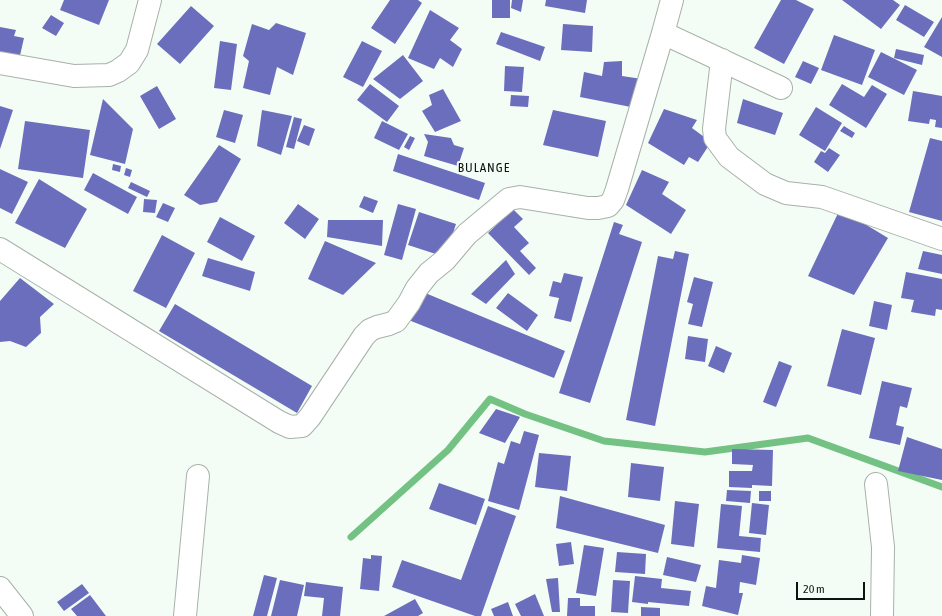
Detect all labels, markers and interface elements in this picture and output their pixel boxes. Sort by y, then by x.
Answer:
district label: BULANGE [458,160,510,176]
scale bar [798,574,867,600]
text: 20 m [803,582,825,596]

